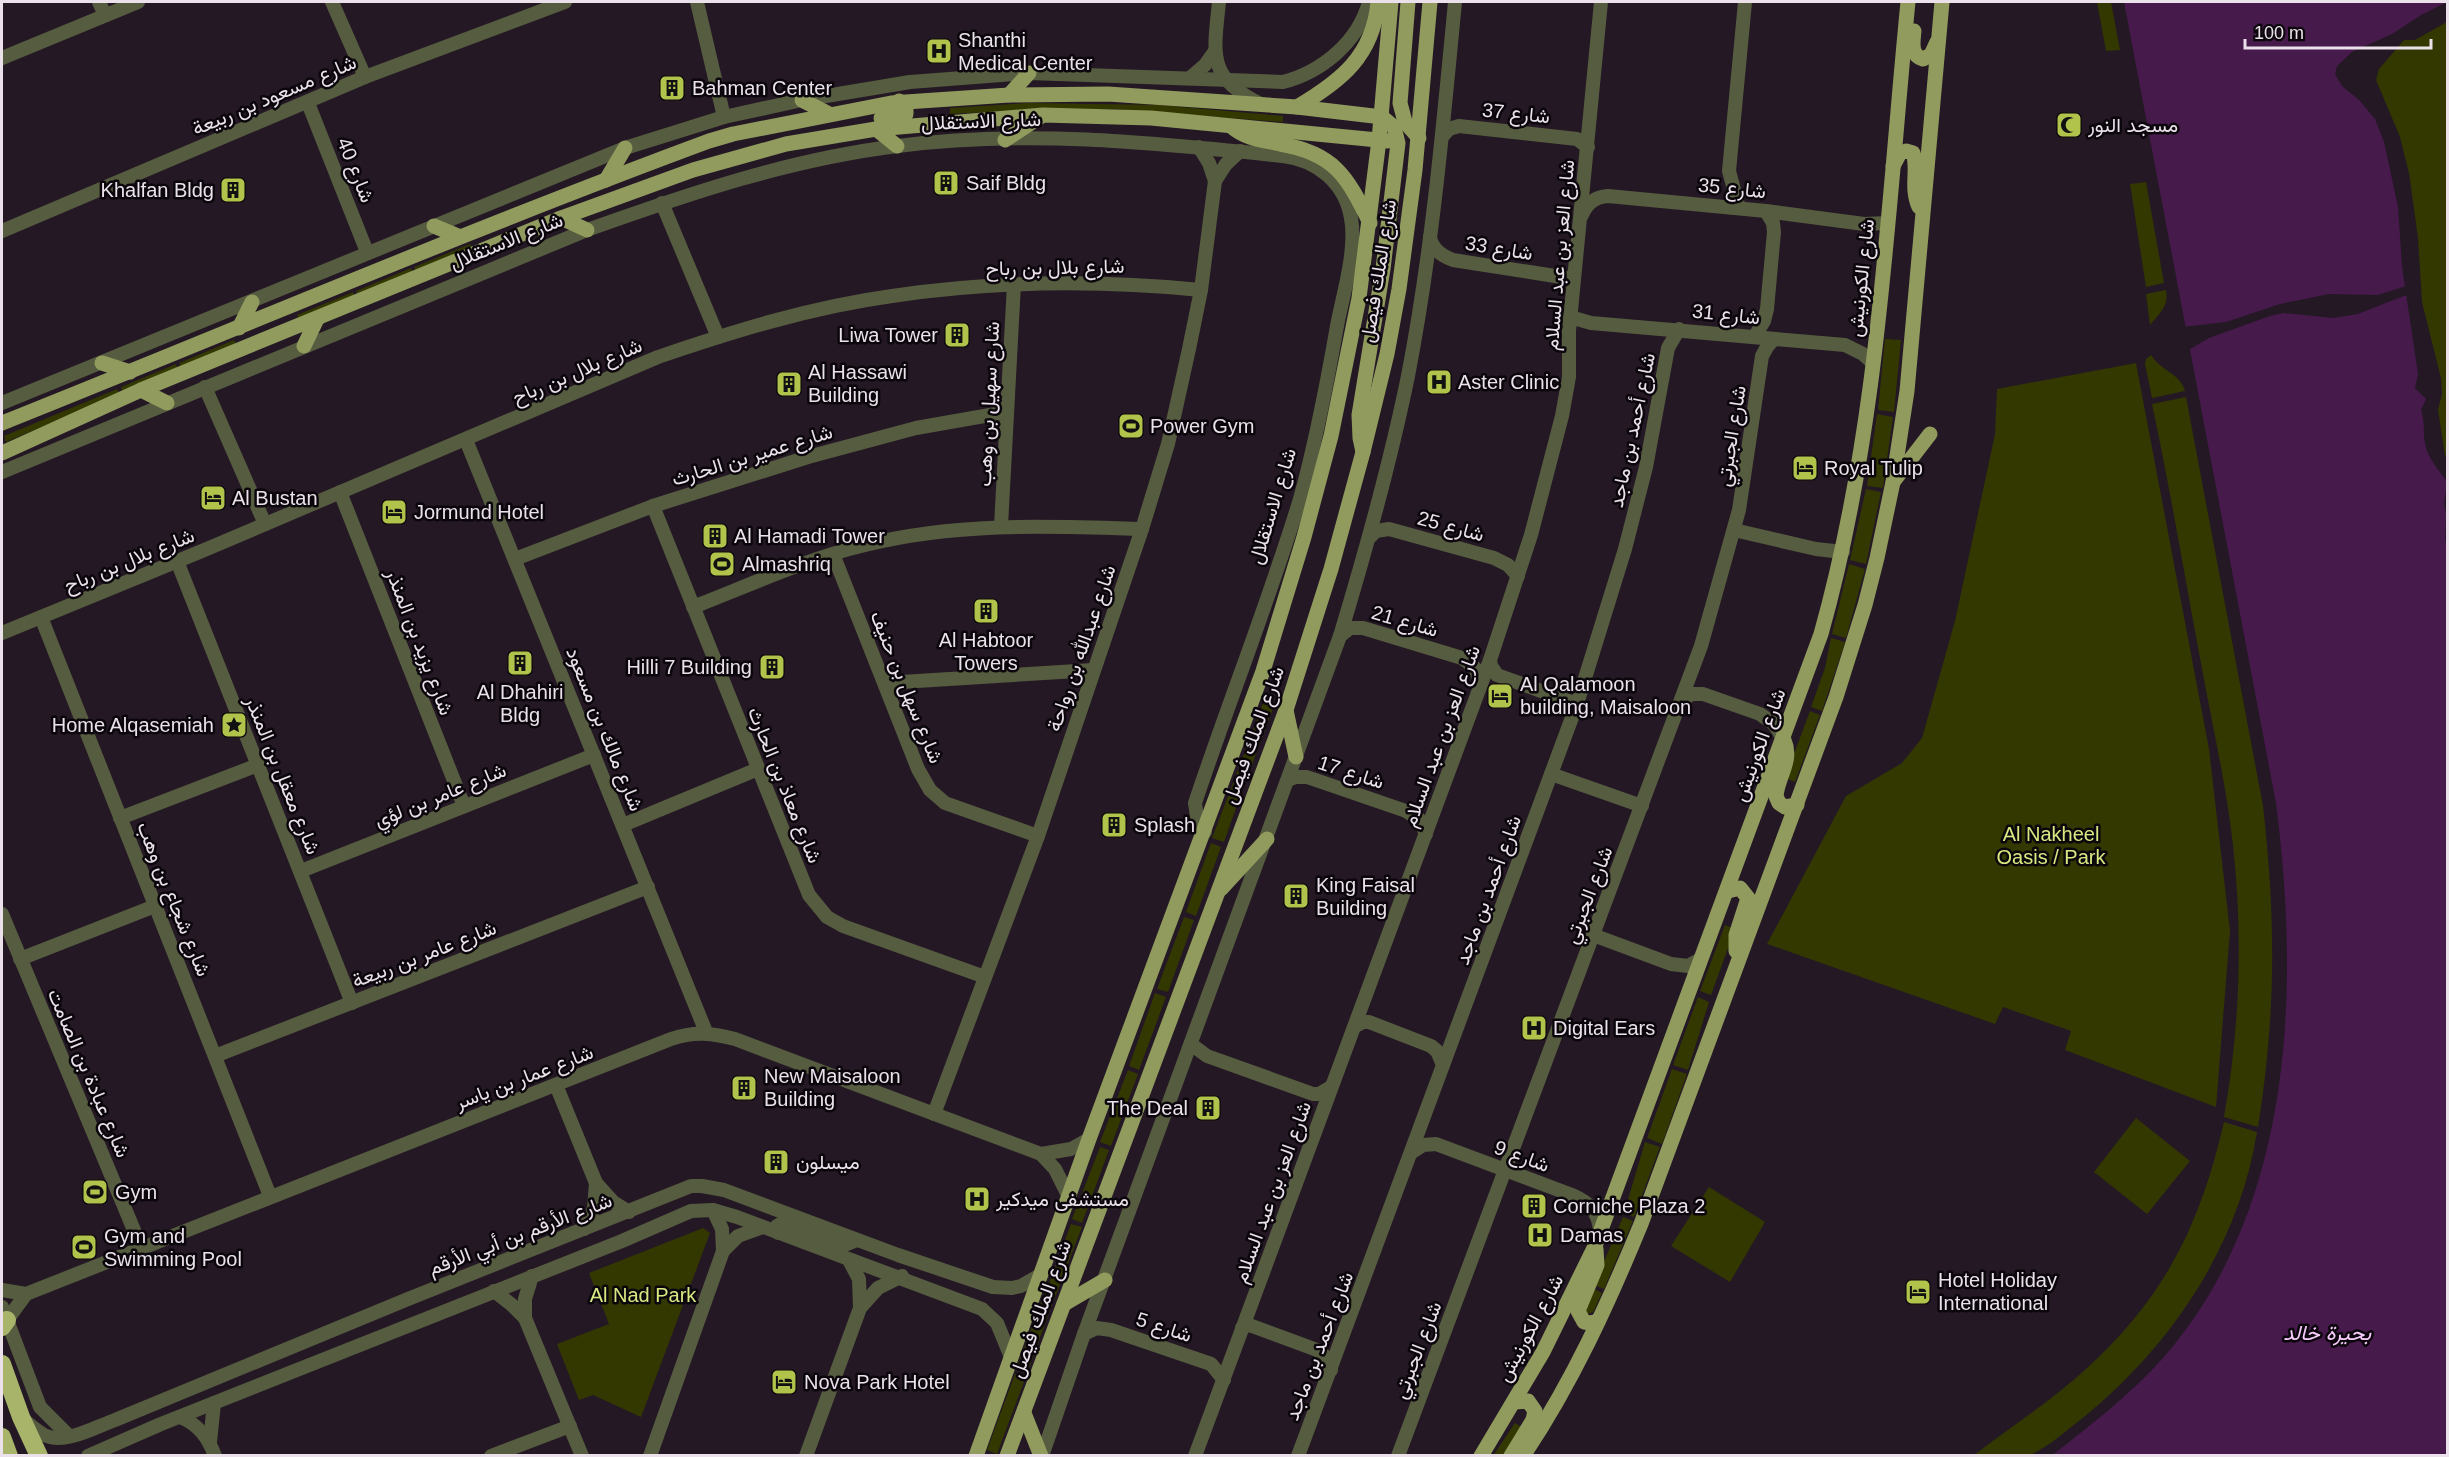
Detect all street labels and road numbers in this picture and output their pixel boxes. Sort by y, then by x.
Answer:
street label: شارع مسعود بن ربيعة [189,50,360,142]
street label: شارع 37 [1481,99,1551,130]
street label: شارع الاستقلال [921,108,1041,137]
street label: شارع 40 [330,134,379,207]
street label: شارع العز بن عبد السلام [1540,159,1581,352]
street label: شارع 35 [1697,174,1767,205]
street label: شارع الملك فيصل [1356,198,1403,345]
street label: شارع الاستقلال [446,208,567,276]
street label: شارع الكورنيش [1844,218,1881,338]
street label: شارع 33 [1463,232,1534,267]
street label: شارع بلال بن رباح [985,255,1125,282]
street label: شارع 31 [1691,300,1761,331]
street label: شارع سهيل بن وهب [973,321,1006,487]
street label: شارع بلال بن رباح [509,334,646,411]
street label: شارع أحمد بن ماجد [1605,351,1662,510]
street label: شارع الجبرتي [1712,384,1756,489]
street label: شارع عمير بن الحارث [669,420,836,493]
street label: شارع الاستقلال [1244,445,1303,567]
street label: شارع 25 [1415,507,1487,548]
street label: شارع بلال بن رباح [61,524,199,599]
street label: شارع عبدالله بن رواحة [1041,562,1123,735]
street label: شارع يزيد بن المنذر [379,565,458,719]
street label: شارع 21 [1368,601,1441,644]
street label: شارع سهل بن حنيف [864,608,948,767]
street label: شارع العز بن عبد السلام [1398,642,1487,831]
street label: شارع مالك بن مسعود [559,644,648,815]
street label: شارع الملك فيصل [1218,663,1291,808]
street label: شارع الكورنيش [1728,686,1792,805]
street label: شارع معقل بن المنذر [238,692,325,858]
street label: شارع معاذ بن الحارث [741,704,826,867]
street label: شارع 17 [1314,751,1387,796]
street label: شارع عامر بن لؤي [371,759,511,837]
street label: شارع أحمد بن ماجد [1451,812,1528,969]
street label: شارع شجاع بن وهب [130,819,215,981]
street label: شارع الجبرتي [1559,843,1622,949]
street label: شارع عامر بن ربيعة [349,916,500,994]
street label: شارع عبادة بن الصامت [41,985,134,1162]
street label: شارع عمار بن ياسر [451,1041,597,1117]
street label: شارع العز بن عبد السلام [1229,1098,1318,1287]
street label: شارع 9 [1490,1136,1552,1179]
street label: شارع الأرقم بن أبي الأرقم [425,1189,617,1285]
street label: شارع الملك فيصل [1005,1237,1078,1382]
street label: شارع أحمد بن ماجد [1281,1269,1360,1424]
street label: شارع الكورنيش [1492,1271,1570,1387]
street label: شارع الجبرتي [1388,1298,1451,1404]
street label: شارع 5 [1133,1308,1194,1349]

